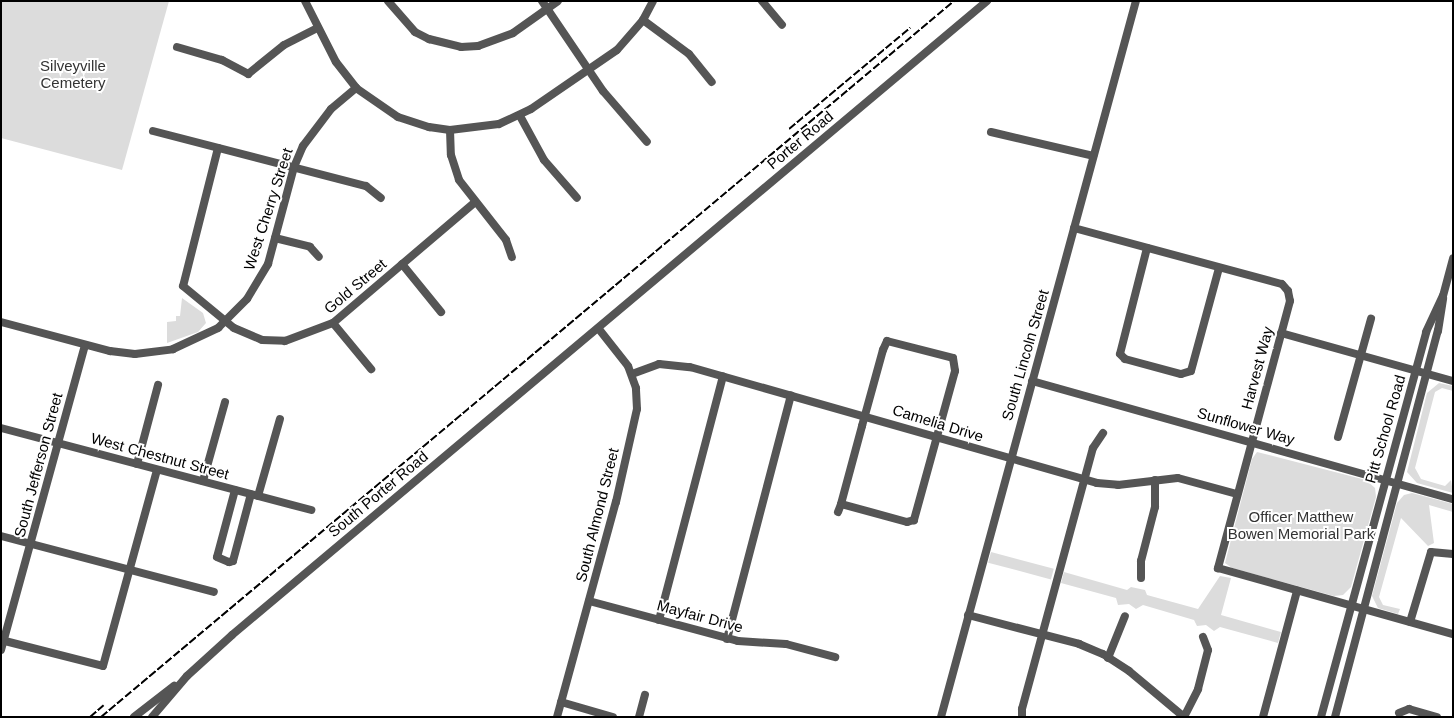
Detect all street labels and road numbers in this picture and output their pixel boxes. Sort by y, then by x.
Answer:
street label: Porter Road [763,107,837,173]
street label: West Cherry Street [240,146,296,272]
street label: Gold Street [320,255,390,317]
street label: South Lincoln Street [998,288,1052,422]
street label: Harvest Way [1237,324,1277,412]
street label: Pitt School Road [1361,373,1409,485]
street label: South Jefferson Street [10,391,66,539]
street label: Camelia Drive [890,401,986,445]
street label: Sunflower Way [1195,404,1297,448]
street label: West Chestnut Street [89,429,231,483]
street label: South Almond Street [572,446,622,584]
street label: South Porter Road [325,447,431,541]
street label: Mayfair Drive [655,596,745,636]

